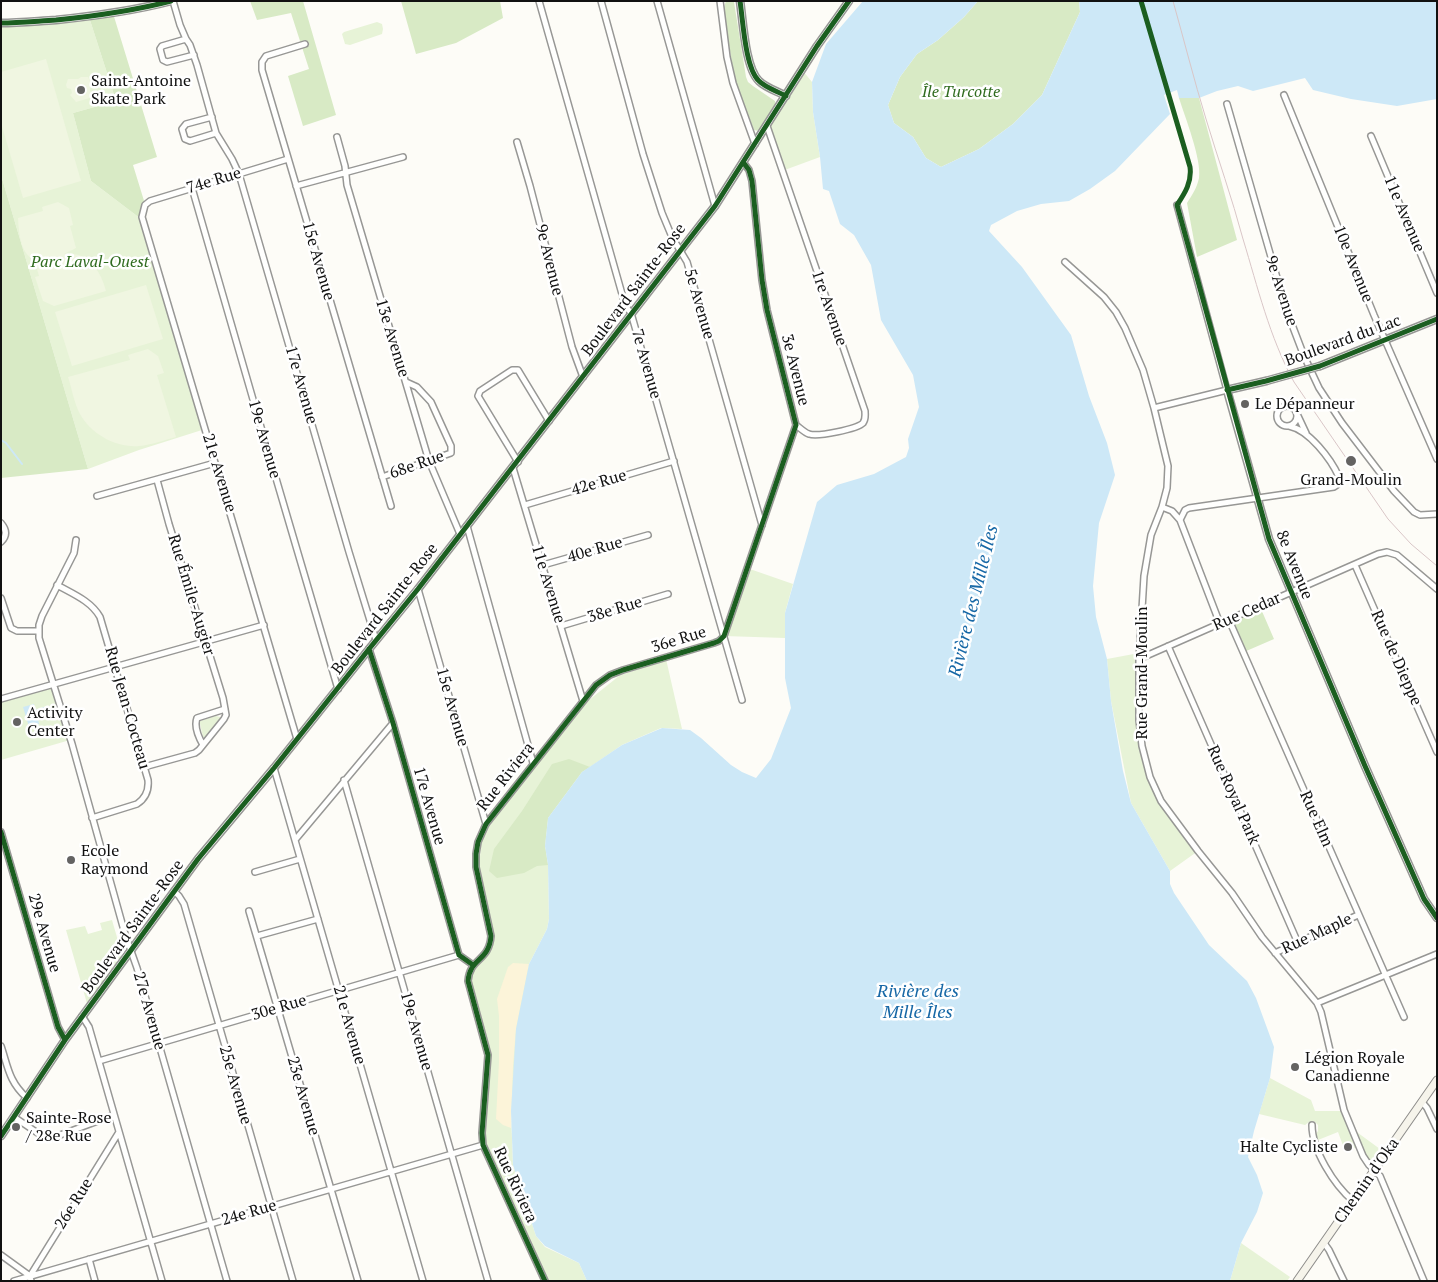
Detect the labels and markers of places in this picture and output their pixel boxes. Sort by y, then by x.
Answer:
place label: Saint-Antoine Skate Park [91,71,191,109]
marker: Saint-Antoine Skate Park [75,84,87,96]
place label: Le Dépanneur [1255,394,1355,414]
marker: Le Dépanneur [1239,398,1251,410]
marker: Grand-Moulin [1344,454,1358,468]
place label: Grand-Moulin [1300,470,1402,490]
place label: Activity Center [27,703,82,741]
marker: Activity Center [11,716,23,728]
place label: Ecole Raymond [81,841,148,879]
marker: Ecole Raymond [65,854,77,866]
place label: Légion Royale Canadienne [1305,1048,1405,1086]
marker: Légion Royale Canadienne [1289,1061,1301,1073]
place label: Sainte-Rose / 28e Rue [26,1108,111,1146]
marker: Sainte-Rose / 28e Rue [10,1121,22,1133]
place label: Halte Cycliste [1240,1137,1338,1157]
marker: Halte Cycliste [1342,1141,1354,1153]

